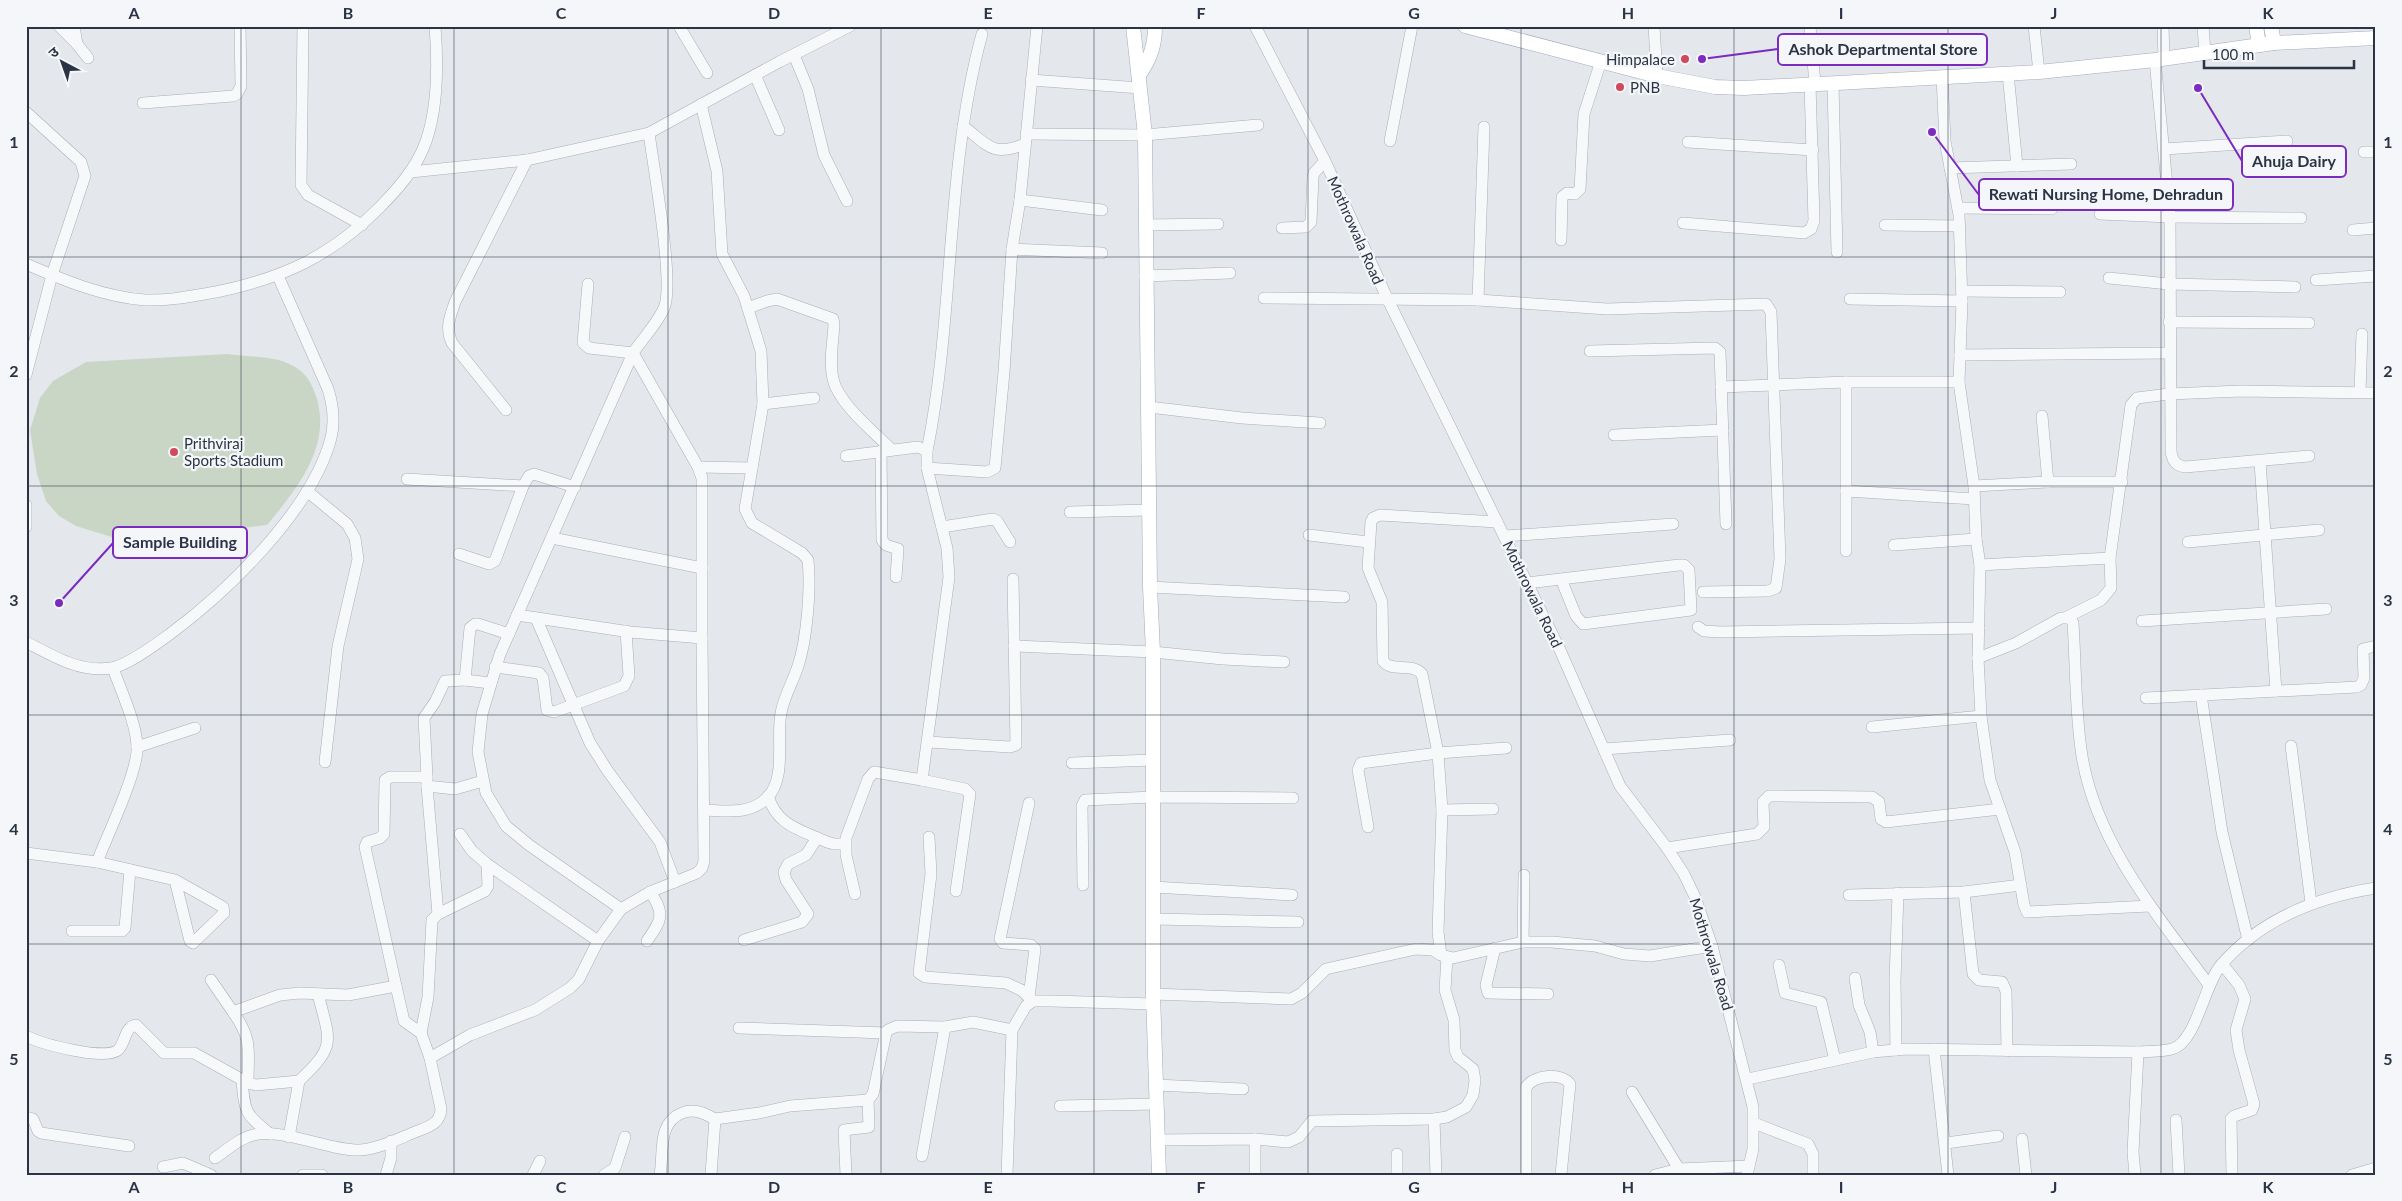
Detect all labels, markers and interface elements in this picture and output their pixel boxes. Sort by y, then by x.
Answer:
text: A [127,3,140,22]
text: B [343,3,353,22]
text: C [556,3,567,22]
text: D [768,3,780,22]
text: E [983,3,993,22]
text: F [1196,3,1206,22]
text: G [1408,3,1420,22]
text: H [1622,3,1634,22]
text: I [1839,3,1843,22]
text: J [2051,3,2057,22]
text: K [2263,3,2275,22]
callout: Ashok Departmental Store [1778,34,1987,65]
north arrow [38,38,88,88]
scale bar [2204,38,2354,70]
text: Ashok Departmental Store [1787,39,1978,58]
text: उ [44,42,62,61]
text: 100 m [2212,45,2254,63]
place label: Himpalace [1606,50,1675,68]
marker: Himpalace [1679,53,1691,65]
place label: PNB [1630,78,1660,96]
marker: PNB [1614,81,1626,93]
text: 1 [9,132,19,151]
text: 1 [2383,132,2393,151]
callout: Ahuja Dairy [2242,146,2346,177]
text: Ahuja Dairy [2251,151,2336,170]
street label: Mothrowala Road [1324,173,1388,287]
callout: Rewati Nursing Home, Dehradun [1979,179,2233,210]
text: Rewati Nursing Home, Dehradun [1989,184,2223,203]
text: 2 [9,361,19,380]
text: 2 [2383,361,2393,380]
place label: Prithviraj Sports Stadium [184,434,283,469]
marker: Prithviraj Sports Stadium [168,446,180,458]
callout: Sample Building [113,527,247,558]
text: Sample Building [123,532,237,551]
street label: Mothrowala Road [1499,538,1567,650]
text: 3 [9,590,19,609]
text: 3 [2383,590,2393,609]
text: 4 [9,819,19,838]
text: 4 [2383,819,2393,838]
street label: Mothrowala Road [1686,896,1738,1012]
text: 5 [9,1049,19,1068]
text: 5 [2383,1049,2393,1068]
text: A [127,1177,140,1196]
text: B [343,1177,353,1196]
text: C [556,1177,567,1196]
text: D [768,1177,780,1196]
text: E [983,1177,993,1196]
text: F [1196,1177,1206,1196]
text: G [1408,1177,1420,1196]
text: H [1622,1177,1634,1196]
text: I [1839,1177,1843,1196]
text: J [2051,1177,2057,1196]
text: K [2263,1177,2275,1196]

